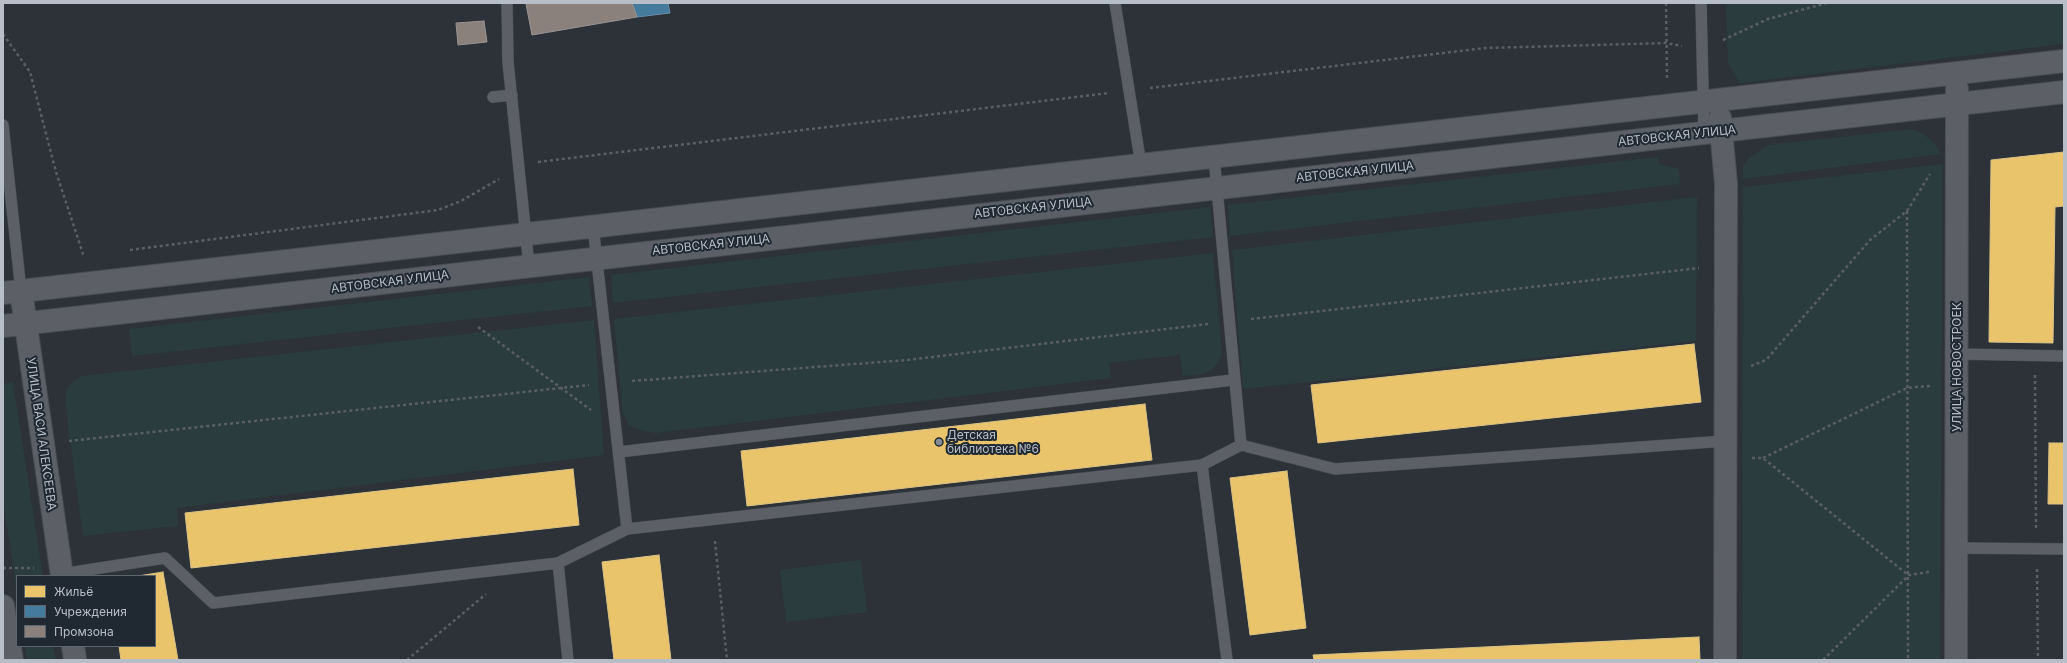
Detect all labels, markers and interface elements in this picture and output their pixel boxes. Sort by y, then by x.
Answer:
street label: АВТОВСКАЯ УЛИЦА [1617,123,1737,149]
street label: АВТОВСКАЯ УЛИЦА [1295,159,1415,185]
street label: АВТОВСКАЯ УЛИЦА [973,195,1093,221]
street label: АВТОВСКАЯ УЛИЦА [651,232,771,258]
street label: АВТОВСКАЯ УЛИЦА [330,268,450,296]
street label: УЛИЦА НОВОСТРОЕК [1950,302,1964,432]
street label: УЛИЦА ВАСИ АЛЕКСЕЕВА [23,357,59,511]
place label: Детская библиотека №6 [947,428,1039,456]
marker: Детская библиотека №6 [934,437,944,447]
legend [16,575,156,647]
text: Жильё [54,584,93,599]
text: Учреждения [54,604,127,619]
text: Промзона [54,624,114,639]

